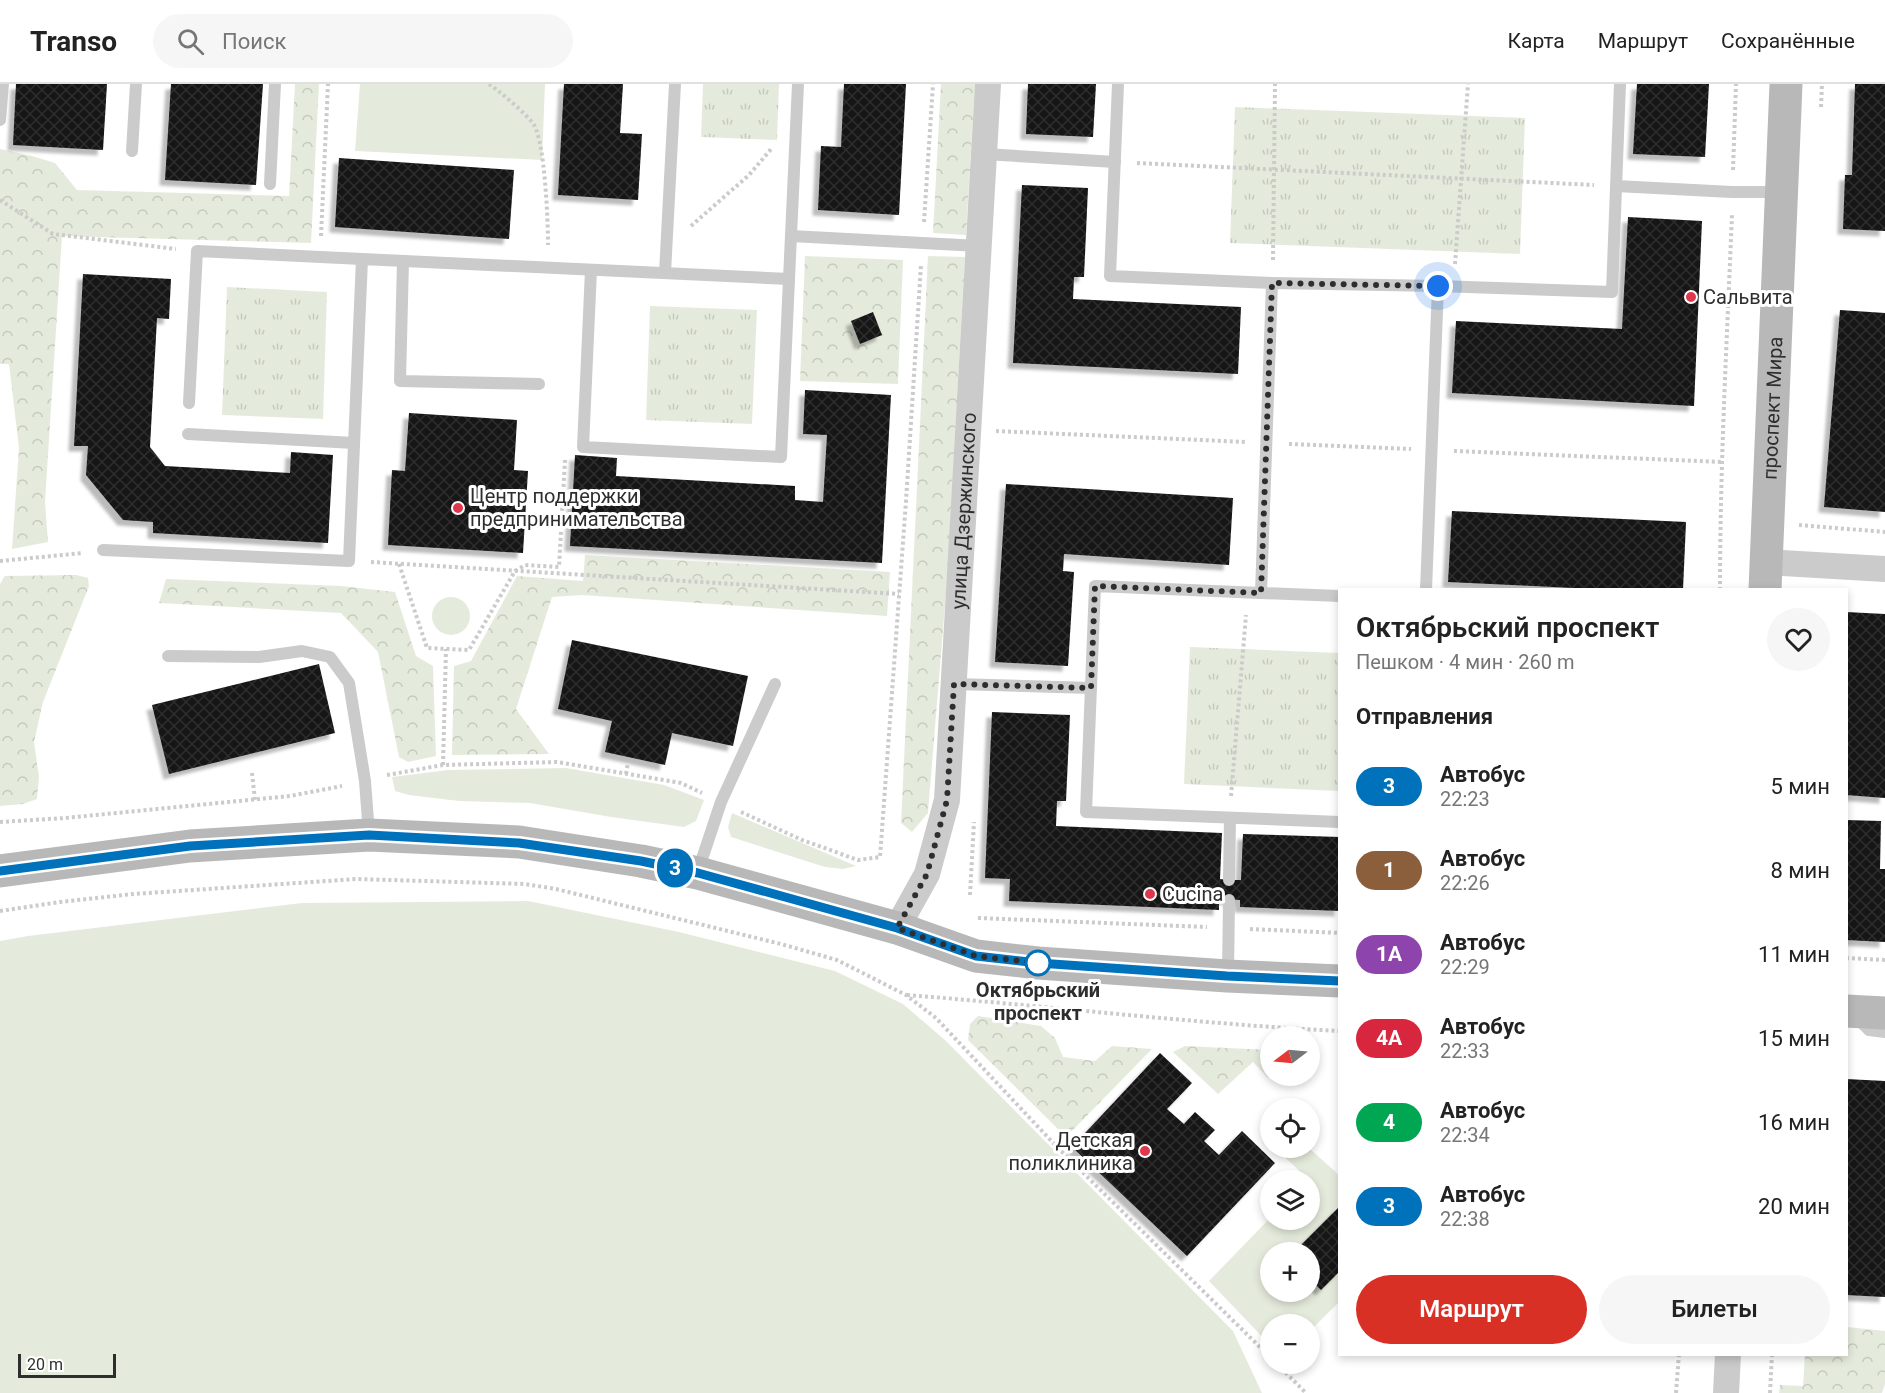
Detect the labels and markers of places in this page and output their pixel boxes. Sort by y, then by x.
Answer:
place label: Сальвита [1703,285,1793,309]
marker: Сальвита [1684,290,1698,304]
place label: Центр поддержки предпринимательства [470,484,683,531]
marker: Центр поддержки предпринимательства [451,501,465,515]
place label: Cucina [1162,882,1223,906]
marker: Cucina [1143,887,1157,901]
marker: Октябрьский проспект [1025,950,1051,976]
place label: Октябрьский проспект [976,978,1100,1025]
place label: Детская поликлиника [1008,1128,1133,1175]
marker: Детская поликлиника [1138,1144,1152,1158]

